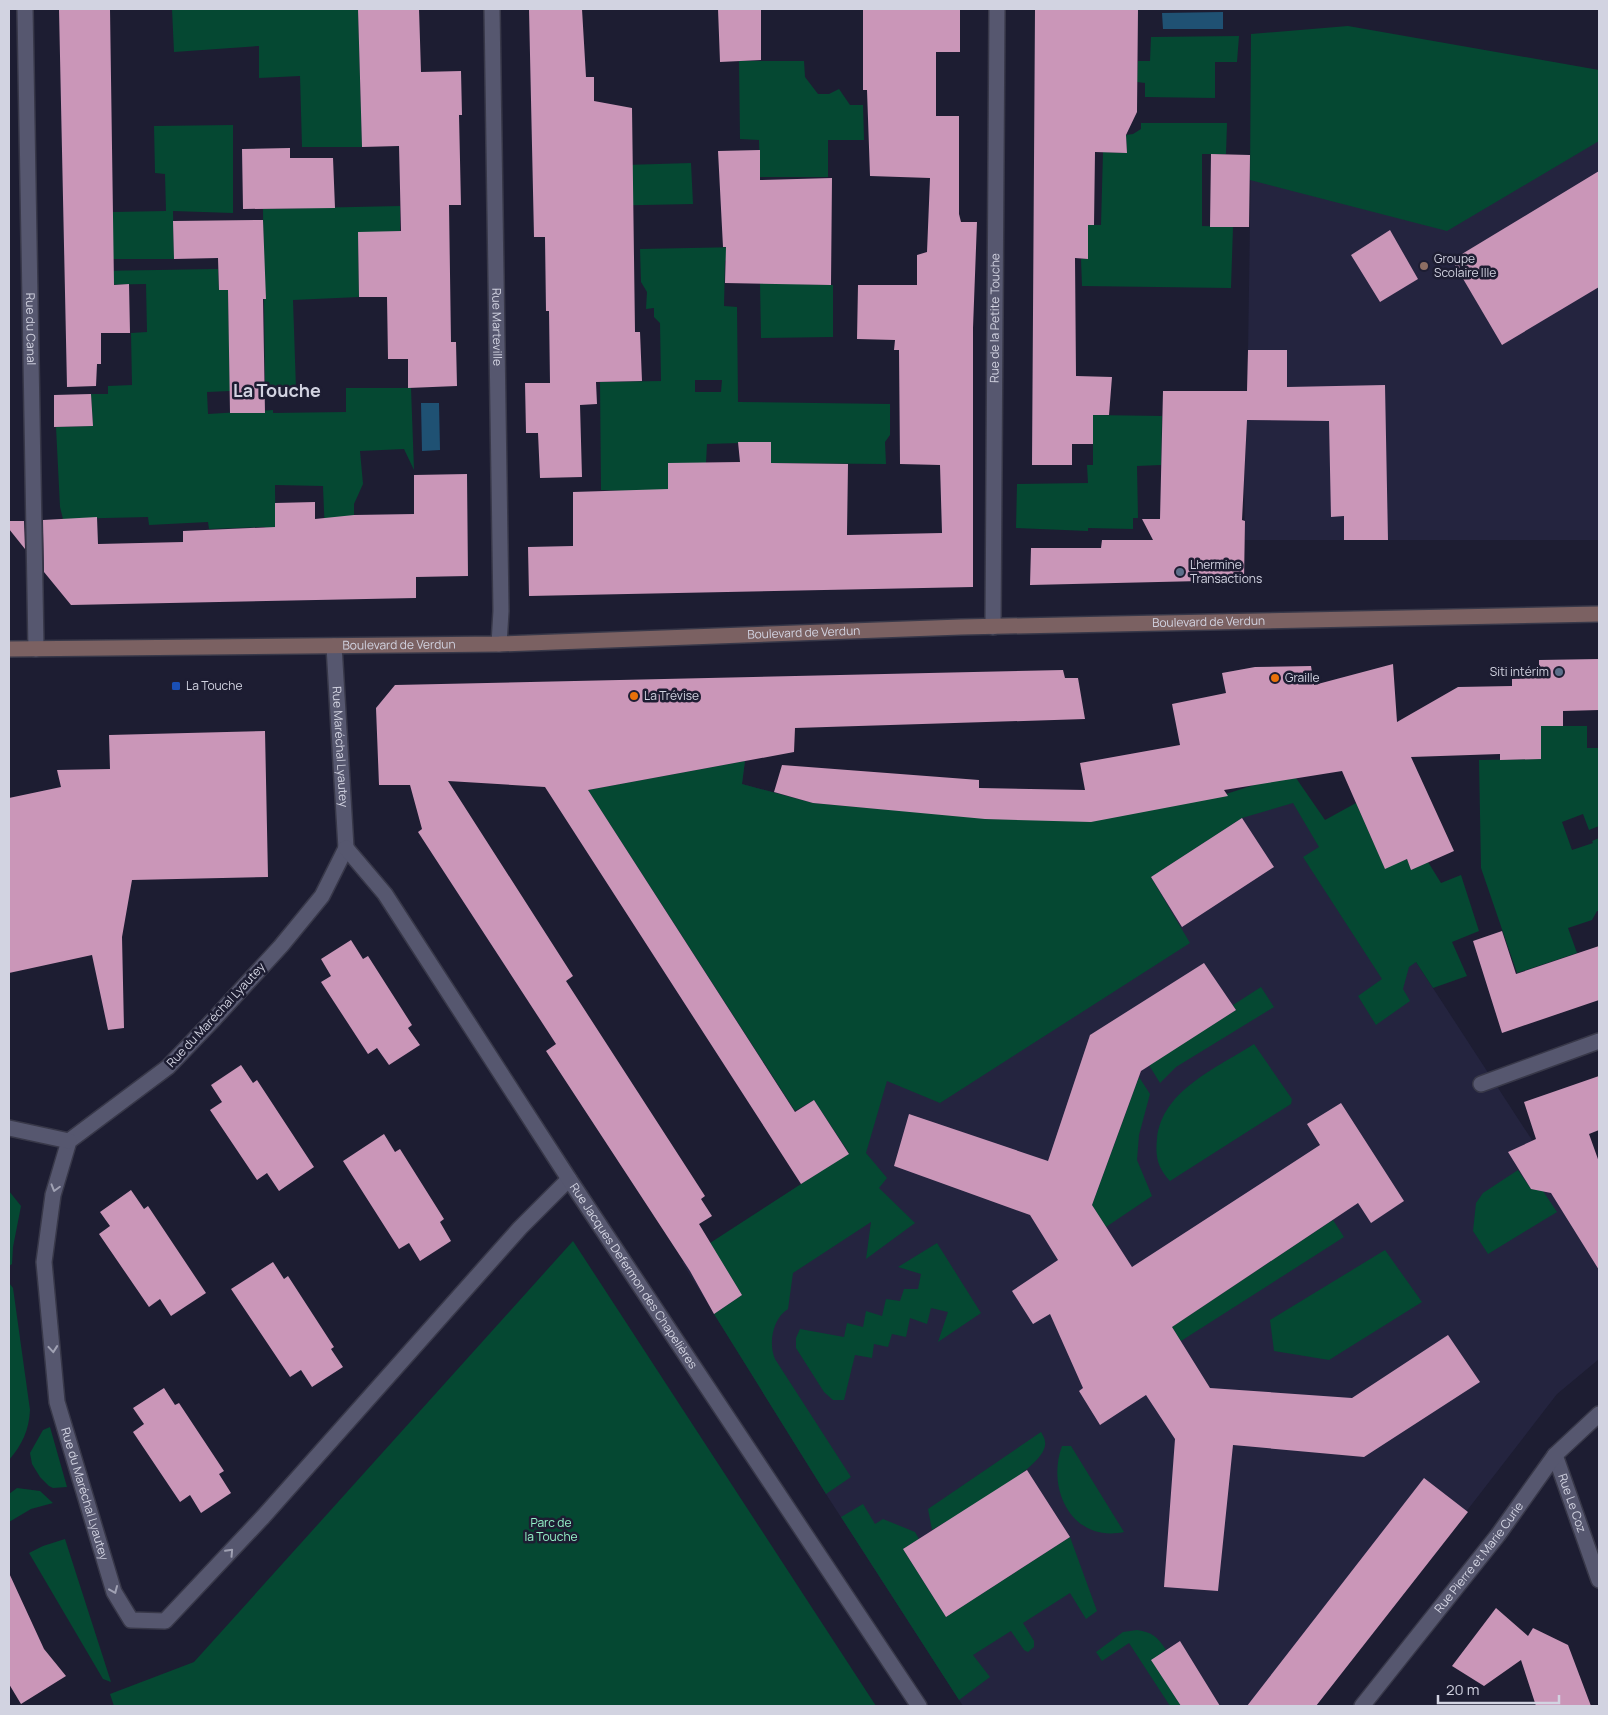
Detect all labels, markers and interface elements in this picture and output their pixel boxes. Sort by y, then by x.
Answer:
place label: Groupe Scolaire Ille [1434,250,1496,281]
street label: Rue de la Petite Touche [986,253,1003,383]
marker: Groupe Scolaire Ille [1418,260,1430,272]
street label: Rue Marteville [488,288,506,366]
street label: Rue du Canal [22,292,40,365]
district label: La Touche [233,378,321,402]
place label: Lhermine Transactions [1190,556,1262,587]
marker: Lhermine Transactions [1174,566,1186,578]
street label: Boulevard de Verdun [1152,612,1265,631]
street label: Boulevard de Verdun [747,622,861,643]
street label: Boulevard de Verdun [342,635,456,654]
place label: Siti intérim [1490,663,1549,680]
marker: Siti intérim [1553,666,1565,678]
place label: Graille [1285,669,1320,686]
marker: Graille [1269,672,1281,684]
place label: La Touche [186,677,242,694]
marker: La Touche [170,680,182,692]
street label: Rue Maréchal Lyautey [328,686,353,808]
place label: La Trévise [644,687,699,704]
marker: La Trévise [628,690,640,702]
street label: Rue du Maréchal Lyautey [162,958,269,1071]
street label: Rue Jacques Defermon des Chapelières [566,1179,702,1372]
one-way arrow [51,1183,61,1191]
one-way arrow [47,1345,58,1353]
street label: Rue du Maréchal Lyautey [57,1425,113,1563]
street label: Rue Le Coz [1554,1471,1591,1535]
street label: Rue Pierre et Marie Curie [1430,1498,1527,1617]
park label: Parc de la Touche [524,1514,578,1545]
one-way arrow [224,1549,233,1558]
one-way arrow [108,1585,119,1594]
scale bar [1438,1672,1559,1704]
text: 20 m [1446,1679,1479,1700]

